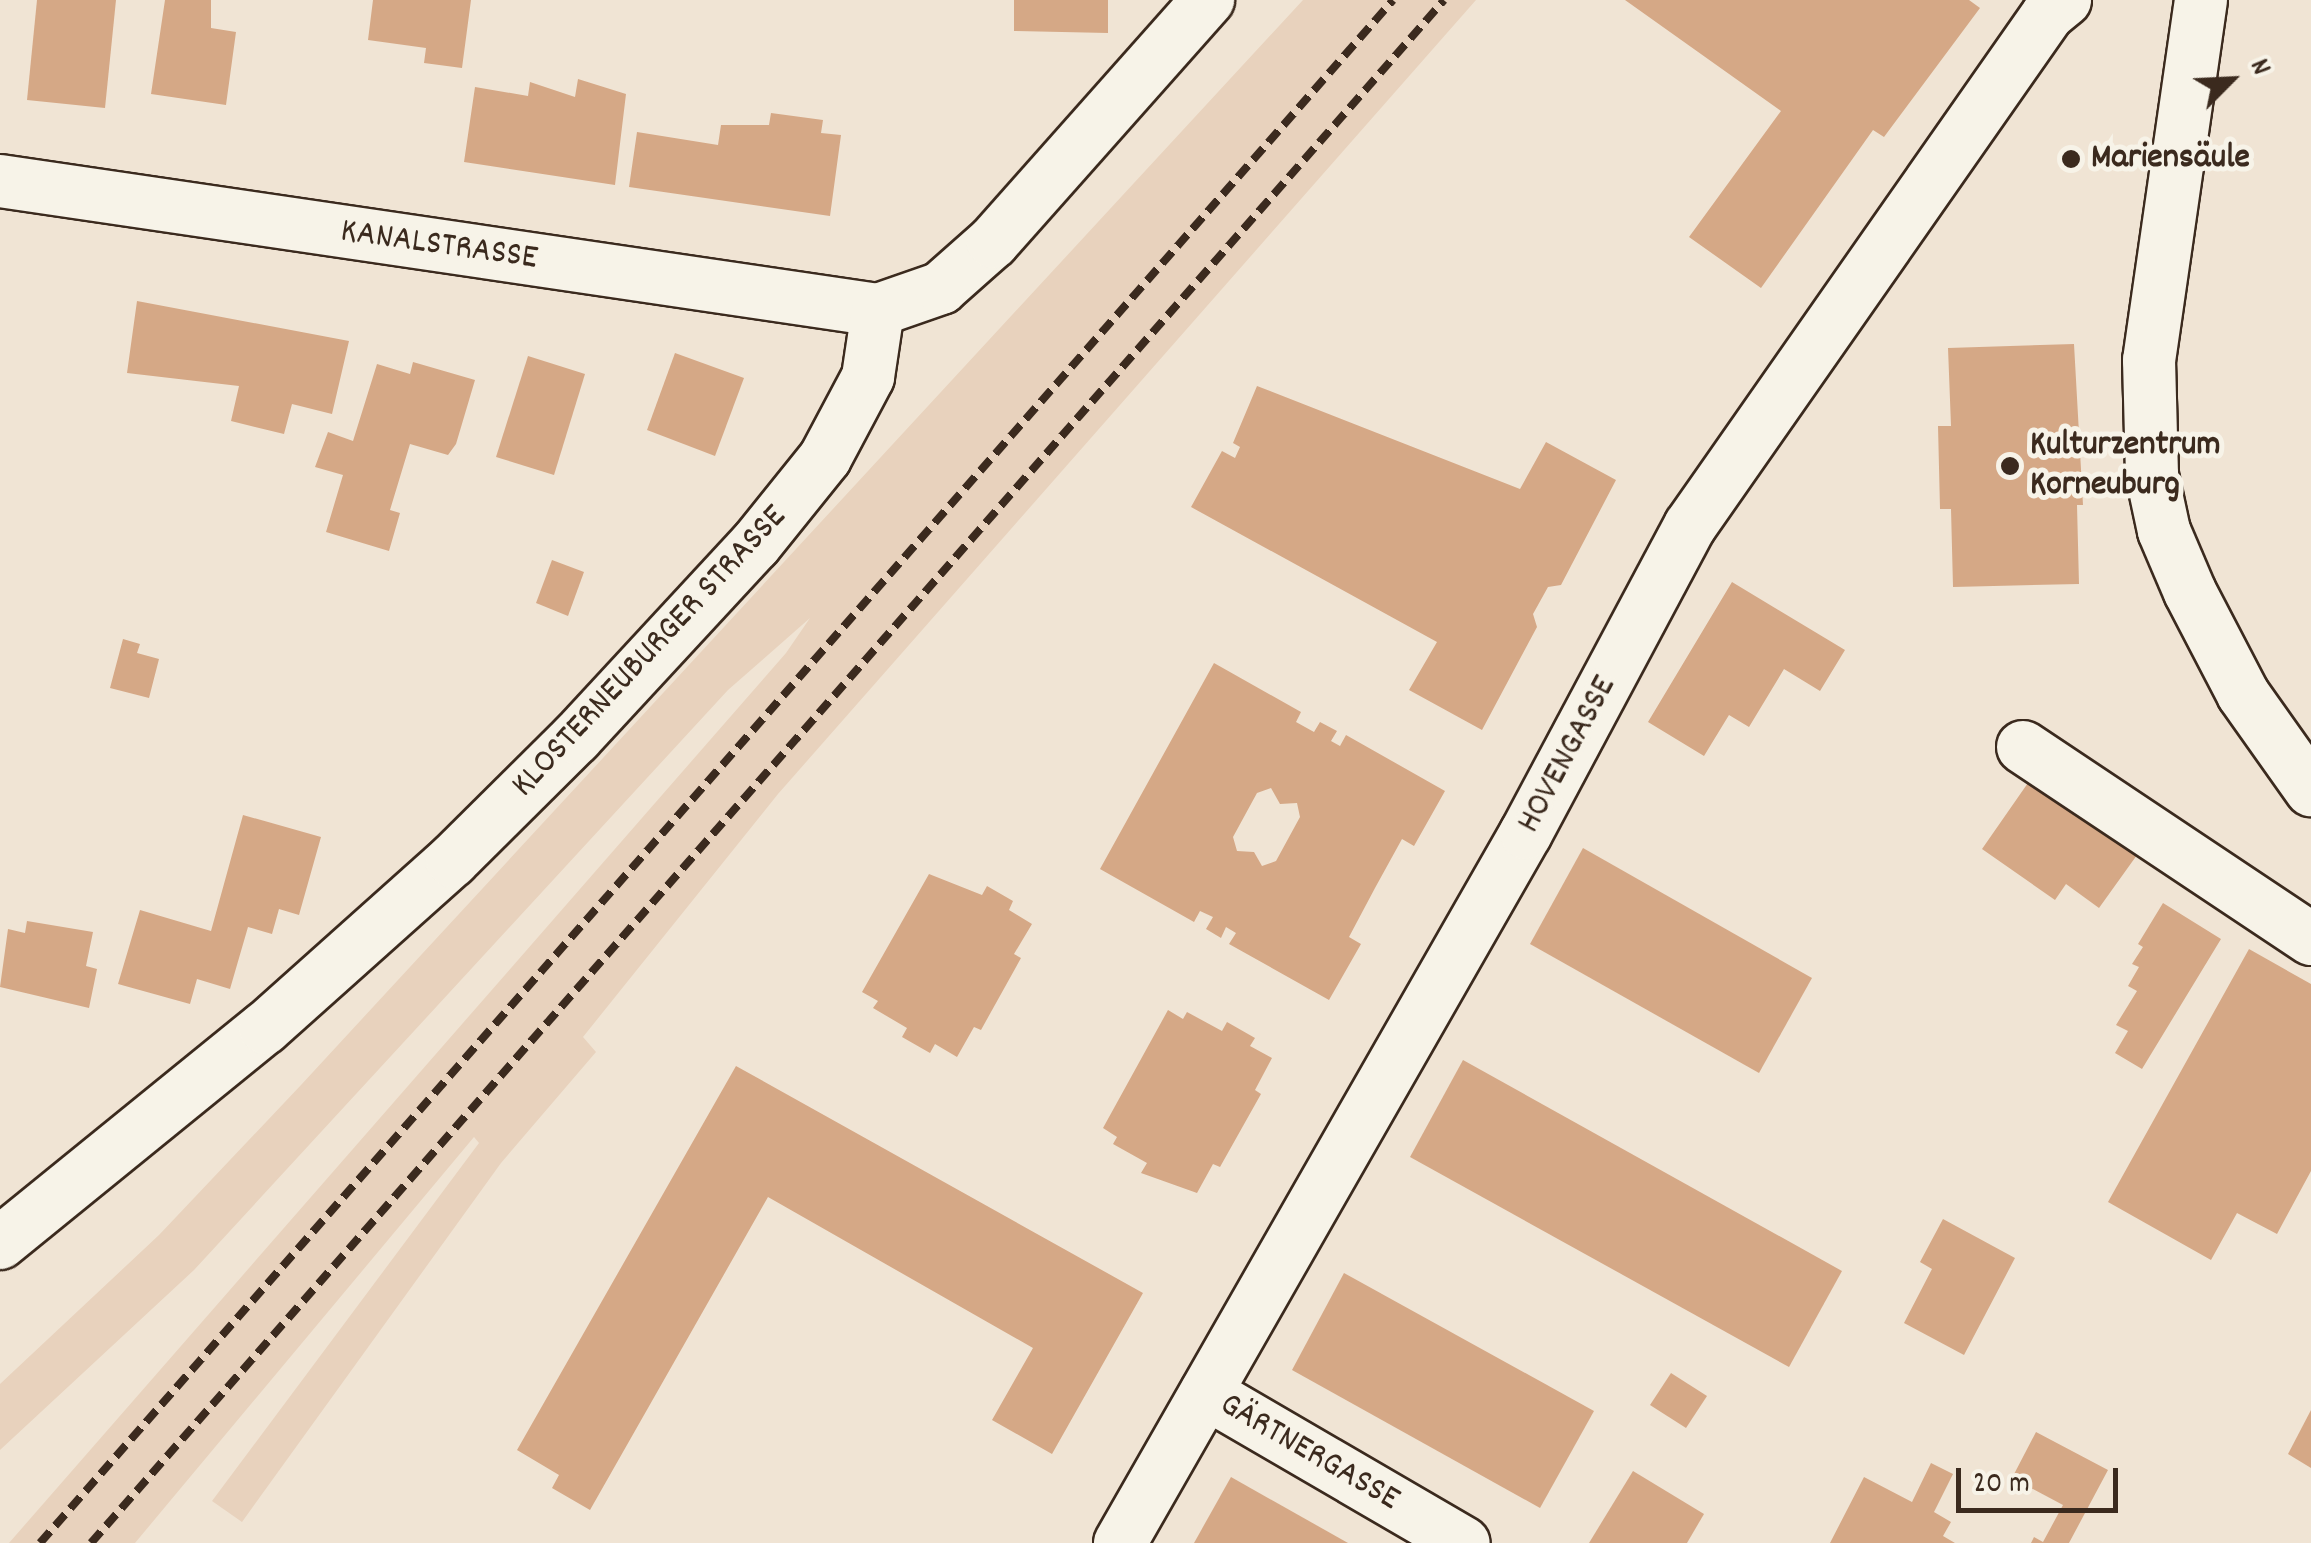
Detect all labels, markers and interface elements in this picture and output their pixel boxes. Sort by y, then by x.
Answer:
north arrow [2181,30,2281,130]
text: N [2237,53,2279,82]
place label: Mariensäule [2091,138,2250,180]
marker: Mariensäule [2060,148,2082,170]
street label: KANALSTRASSE [338,211,540,281]
place label: Kulturzentrum Korneuburg [2030,425,2220,507]
marker: Kulturzentrum Korneuburg [1999,455,2021,477]
street label: KLOSTERNEUBURGER STRASSE [504,497,796,807]
street label: HOVENGASSE [1509,669,1627,841]
street label: GÄRTNERGASSE [1212,1385,1406,1521]
scale bar [1961,1448,2124,1510]
text: 20 m [1973,1464,2030,1507]

